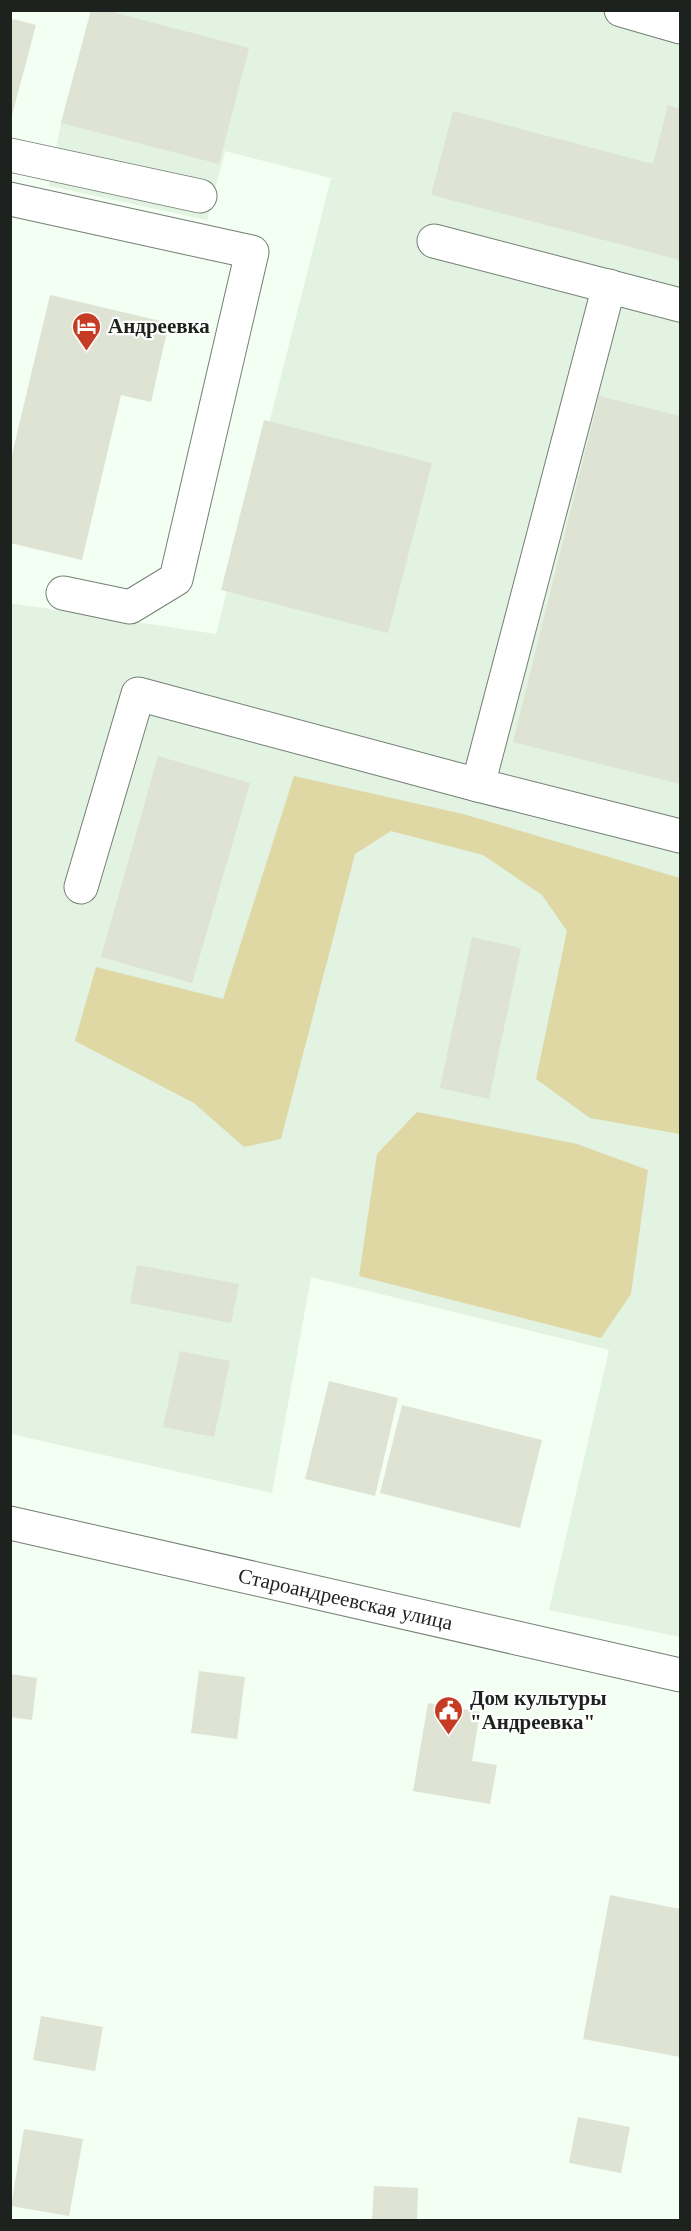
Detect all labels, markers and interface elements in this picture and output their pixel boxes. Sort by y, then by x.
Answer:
hotel icon: Андреевка [71,310,103,352]
place label: Андреевка [108,314,210,338]
street label: Староандреевская улица [236,1563,456,1635]
place label: Дом культуры "Андреевка" [470,1686,607,1734]
public building icon: Дом культуры "Андреевка" [433,1694,465,1736]

